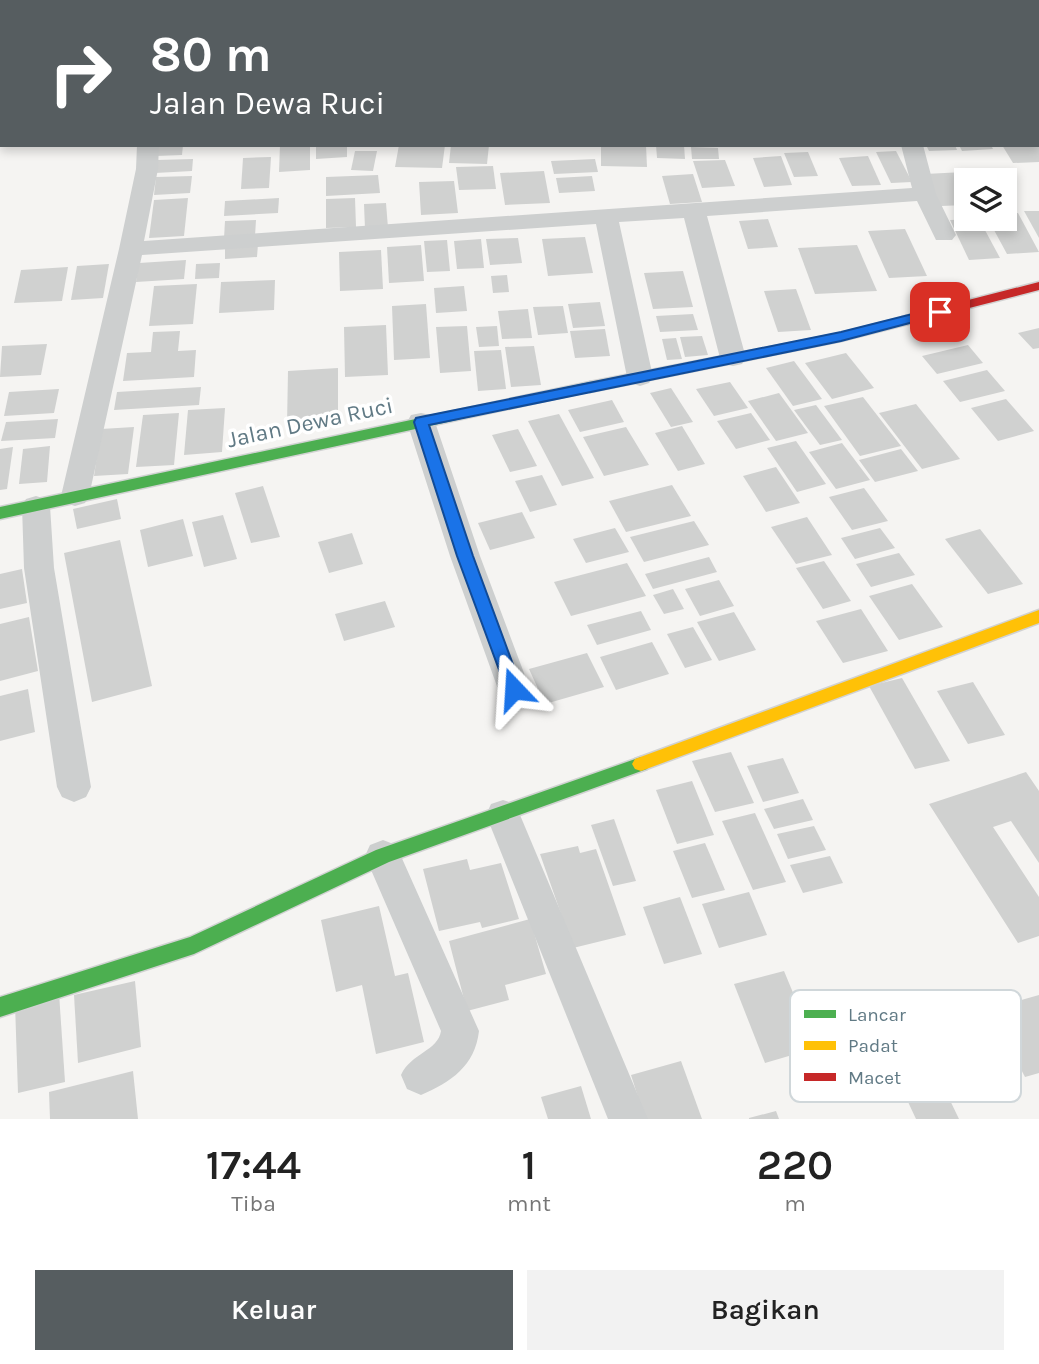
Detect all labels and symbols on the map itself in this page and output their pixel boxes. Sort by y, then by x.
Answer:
pin [910,282,970,342]
street label: Jalan Dewa Ruci [225,392,396,453]
position arrow [477,652,551,726]
legend [790,990,1021,1102]
text: Lancar [848,1004,906,1026]
text: Padat [848,1035,898,1057]
text: Macet [848,1067,901,1089]

